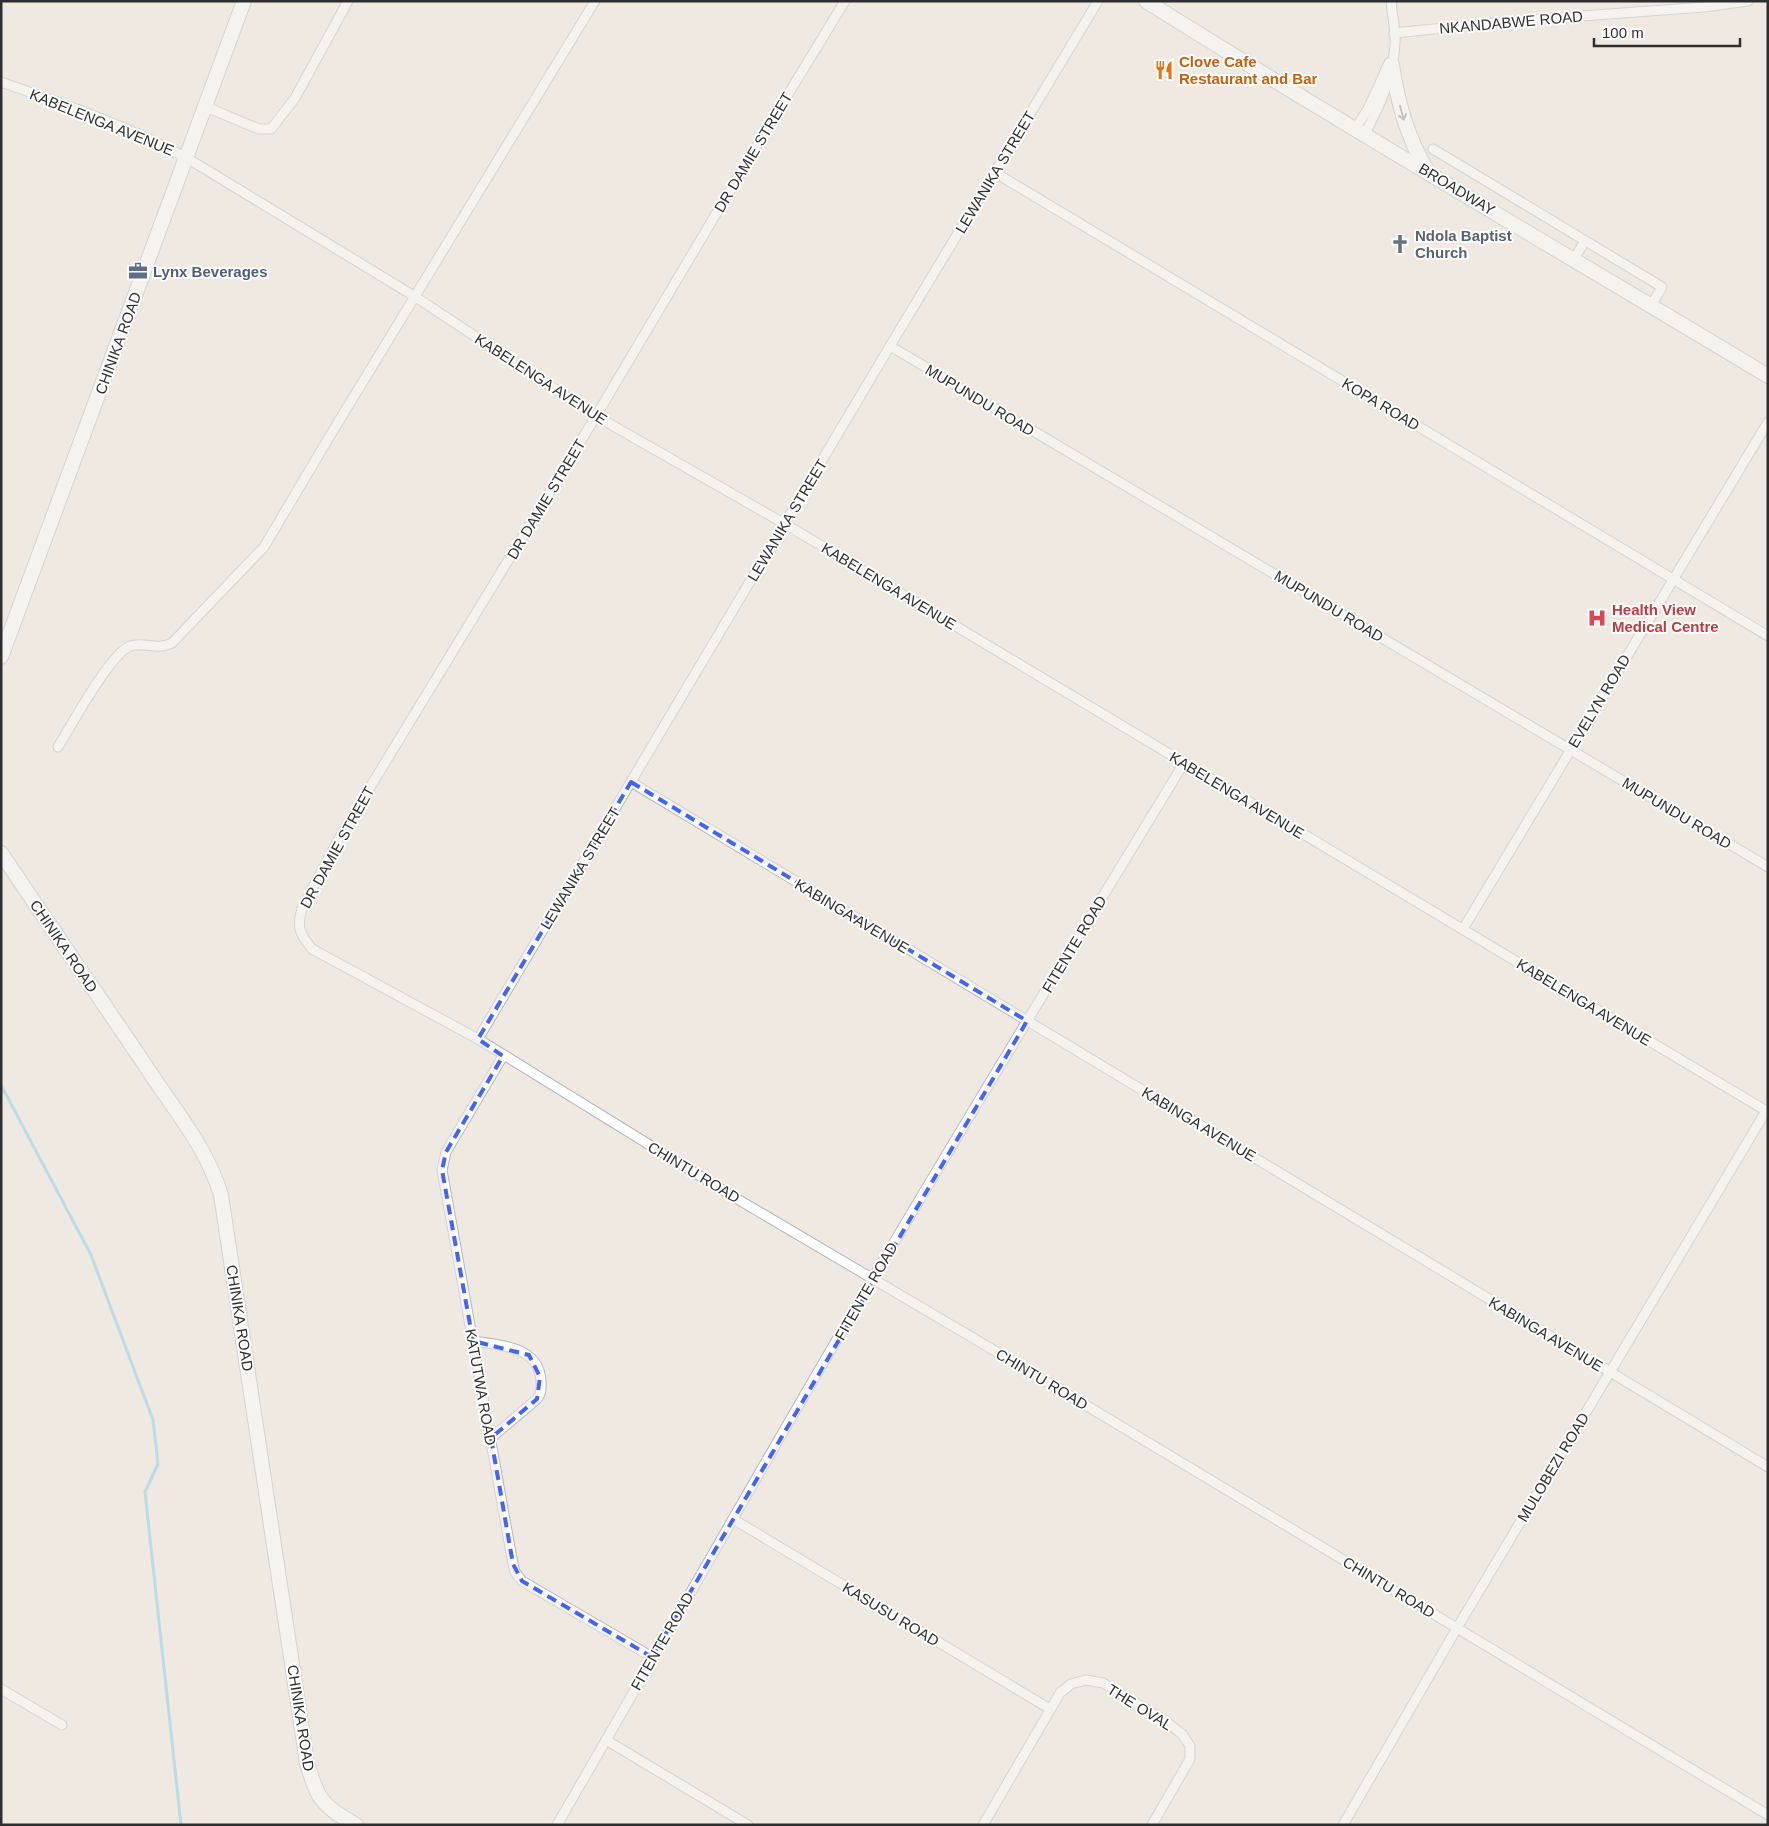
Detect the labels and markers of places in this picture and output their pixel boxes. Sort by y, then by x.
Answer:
place label: Clove Cafe Restaurant and Bar [1179,53,1318,87]
restaurant icon: Clove Cafe Restaurant and Bar [1153,59,1175,81]
place label: Ndola Baptist Church [1415,227,1512,261]
church icon: Ndola Baptist Church [1389,233,1411,255]
office icon: Lynx Beverages [127,260,149,282]
place label: Lynx Beverages [153,263,268,280]
place label: Health View Medical Centre [1612,601,1719,635]
hospital icon: Health View Medical Centre [1586,607,1608,629]

